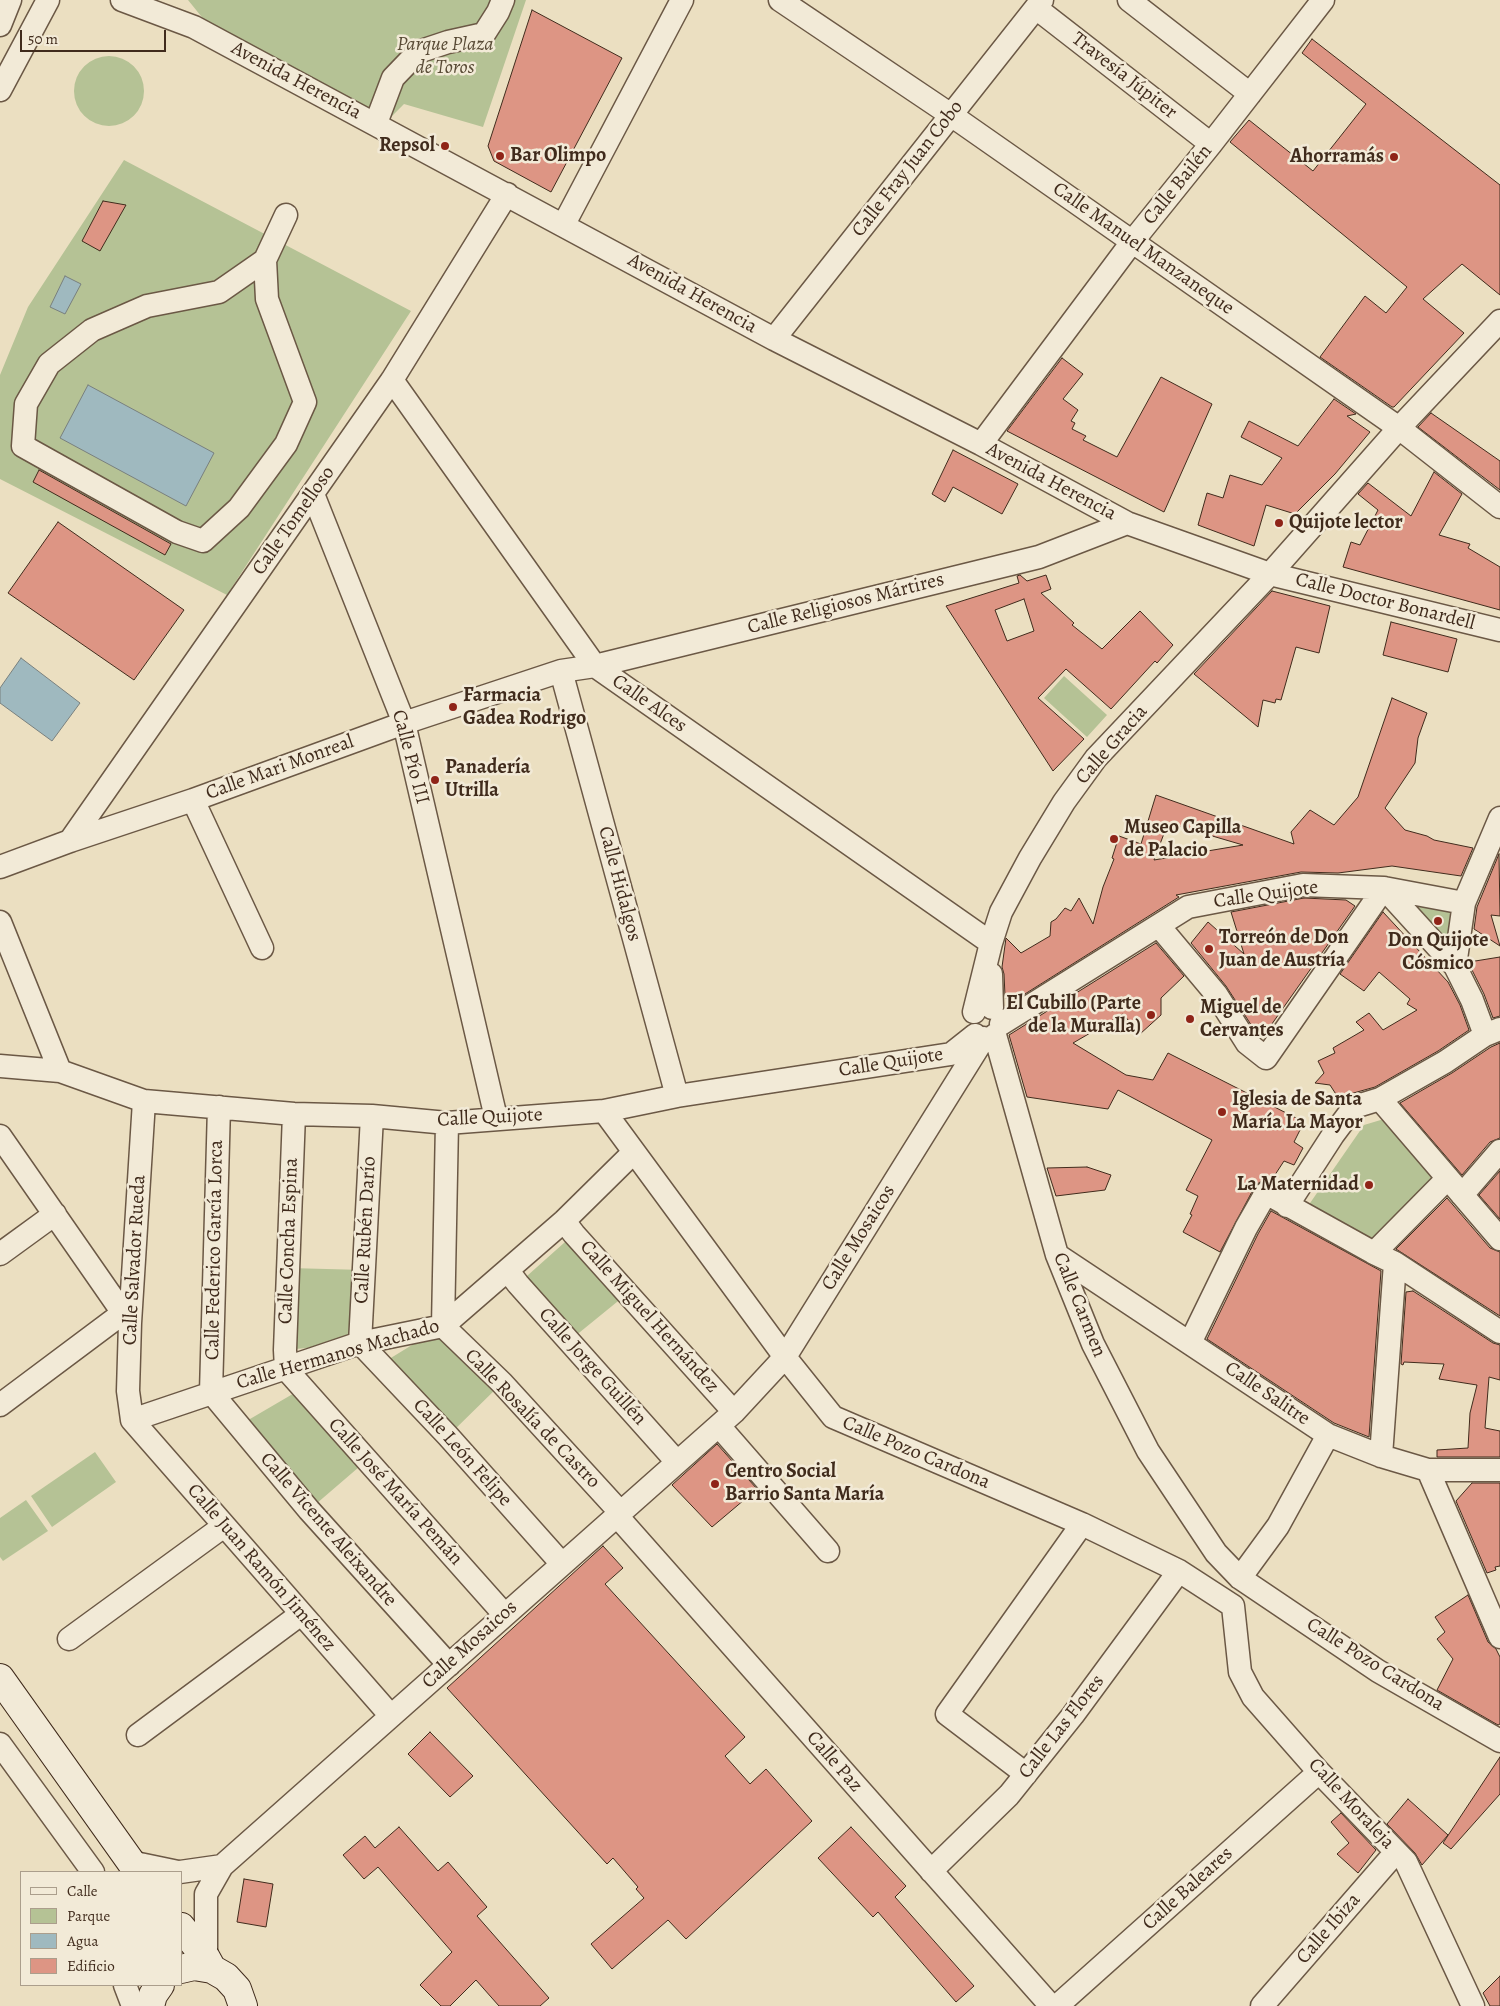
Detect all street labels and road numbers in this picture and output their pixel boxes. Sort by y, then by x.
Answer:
street label: Travesía Júpiter [1066,27,1182,125]
street label: Avenida Herencia [227,37,365,125]
street label: Calle Fray Juan Cobo [847,96,969,242]
street label: Calle Bailén [1138,140,1218,230]
street label: Calle Manuel Manzaneque [1048,177,1238,321]
street label: Avenida Herencia [623,249,761,339]
street label: Avenida Herencia [982,438,1120,526]
street label: Calle Tomelloso [248,462,340,580]
street label: Calle Religiosos Mártires [745,568,947,640]
street label: Calle Doctor Bonardell [1293,568,1477,636]
street label: Calle Alces [607,670,691,738]
street label: Calle Gracia [1071,700,1153,790]
street label: Calle Pío III [386,707,434,807]
street label: Calle Mari Monreal [203,730,357,806]
street label: Calle Hidalgos [592,824,646,944]
street label: Calle Quijote [1212,876,1320,914]
street label: Calle Quijote [837,1043,945,1083]
street label: Calle Quijote [437,1103,543,1133]
street label: Calle Federico García Lorca [201,1140,229,1360]
street label: Calle Rubén Darío [350,1156,382,1304]
street label: Calle Concha Espina [274,1157,304,1325]
street label: Calle Salvador Rueda [119,1174,151,1346]
street label: Calle Mosaicos [817,1181,901,1295]
street label: Calle Miguel Hernández [574,1236,724,1398]
street label: Calle Carmen [1047,1249,1111,1361]
street label: Calle Jorge Guillén [533,1303,651,1431]
street label: Calle Hermanos Machado [234,1315,442,1395]
street label: Calle Rosalía de Castro [459,1344,605,1494]
street label: Calle Salitre [1220,1357,1314,1431]
street label: Calle León Felipe [407,1394,517,1512]
street label: Calle Pozo Cardona [839,1411,993,1495]
street label: Calle José María Pemán [323,1413,467,1571]
street label: Calle Vicente Aleixandre [254,1448,402,1612]
street label: Calle Juan Ramón Jiménez [182,1479,340,1657]
street label: Calle Mosaicos [417,1596,523,1694]
street label: Calle Pozo Cardona [1302,1613,1448,1717]
street label: Calle Las Flores [1014,1670,1110,1784]
street label: Calle Paz [801,1726,867,1798]
street label: Calle Moraleja [1303,1753,1399,1855]
street label: Calle Baleares [1138,1842,1238,1936]
street label: Calle Ibiza [1292,1889,1366,1969]

